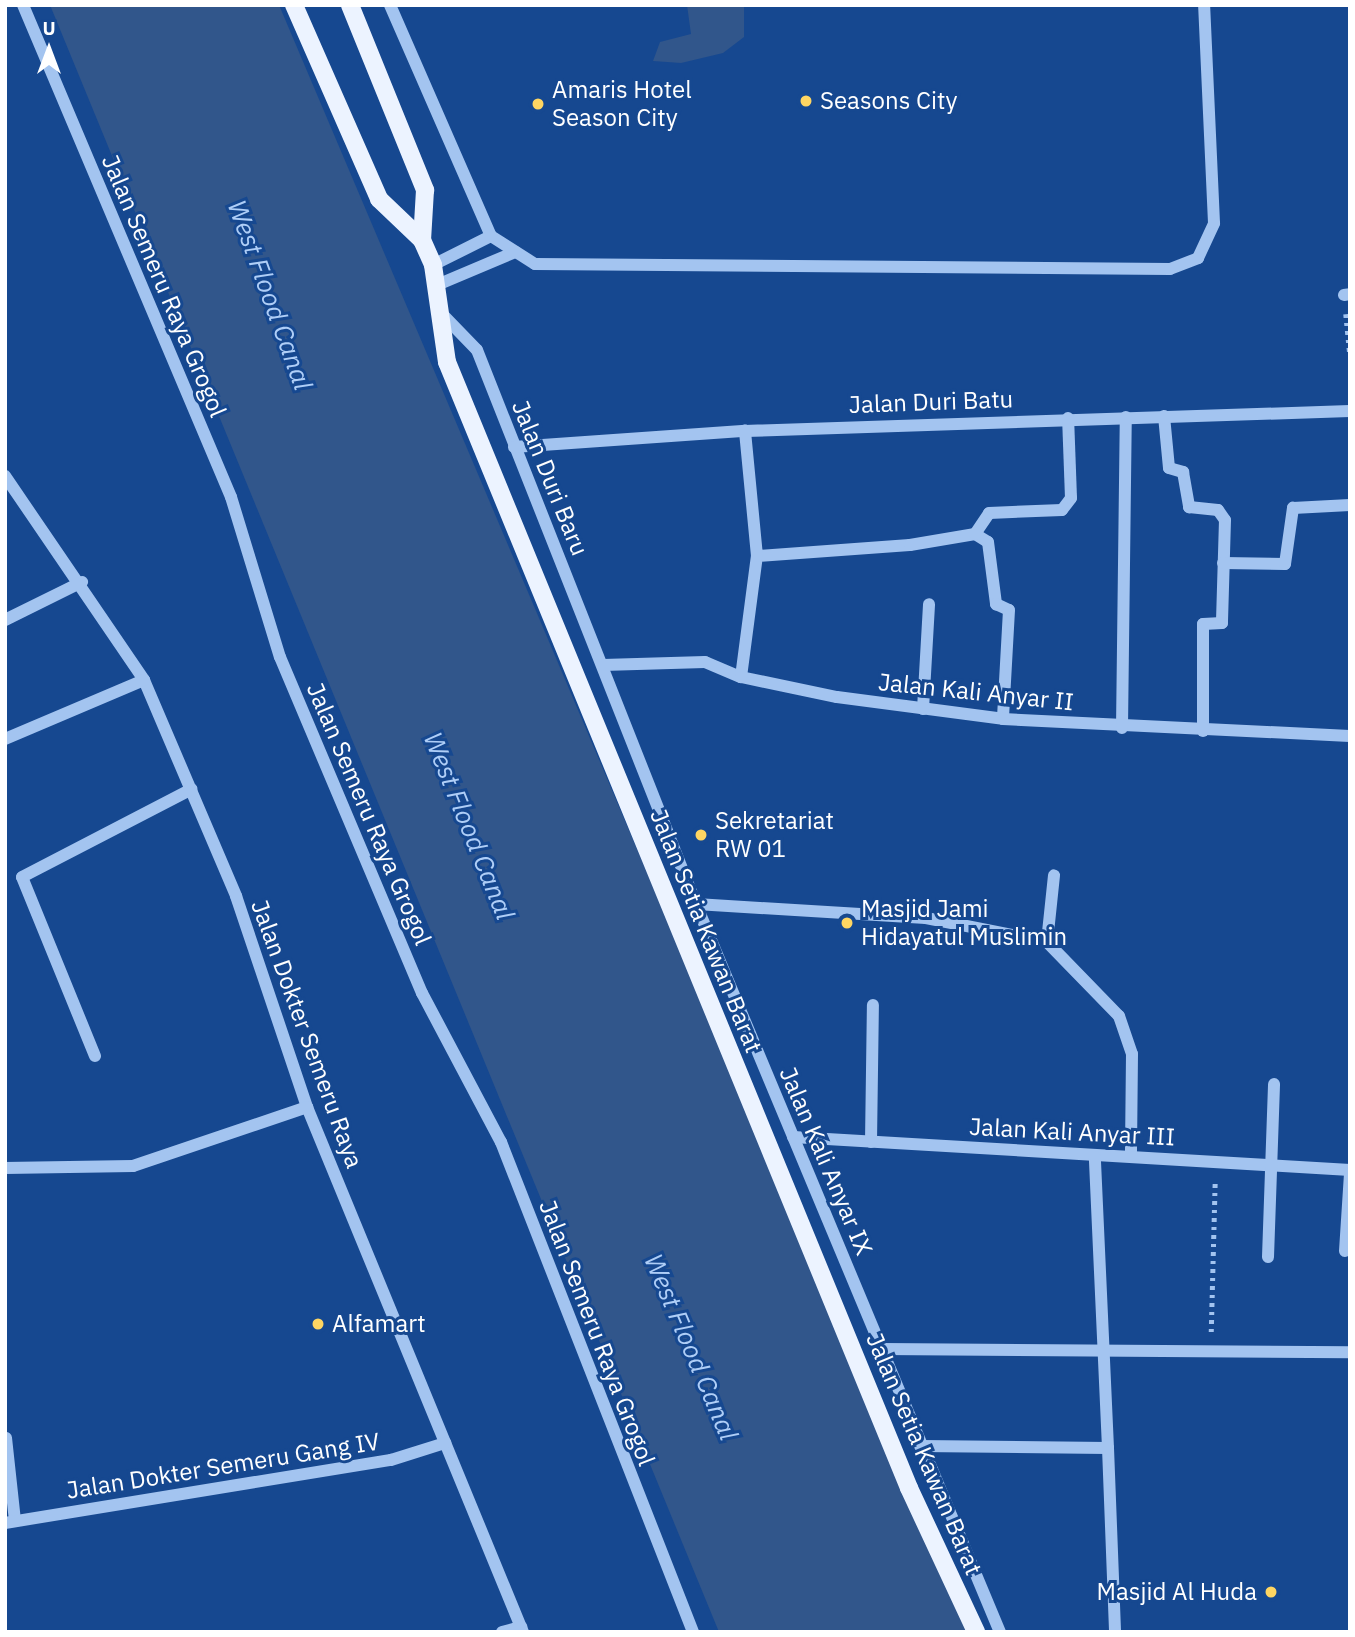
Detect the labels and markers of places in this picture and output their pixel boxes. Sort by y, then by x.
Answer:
place label: Amaris Hotel Season City [552,76,692,132]
place label: Seasons City [820,87,957,115]
marker: Seasons City [798,93,814,109]
marker: Amaris Hotel Season City [530,96,546,112]
place label: Sekretariat RW 01 [715,807,834,863]
marker: Sekretariat RW 01 [693,827,709,843]
place label: Masjid Jami Hidayatul Muslimin [861,895,1067,951]
marker: Masjid Jami Hidayatul Muslimin [839,915,855,931]
place label: Alfamart [332,1310,426,1338]
marker: Alfamart [310,1316,326,1332]
place label: Masjid Al Huda [1097,1578,1257,1606]
marker: Masjid Al Huda [1263,1584,1279,1600]

